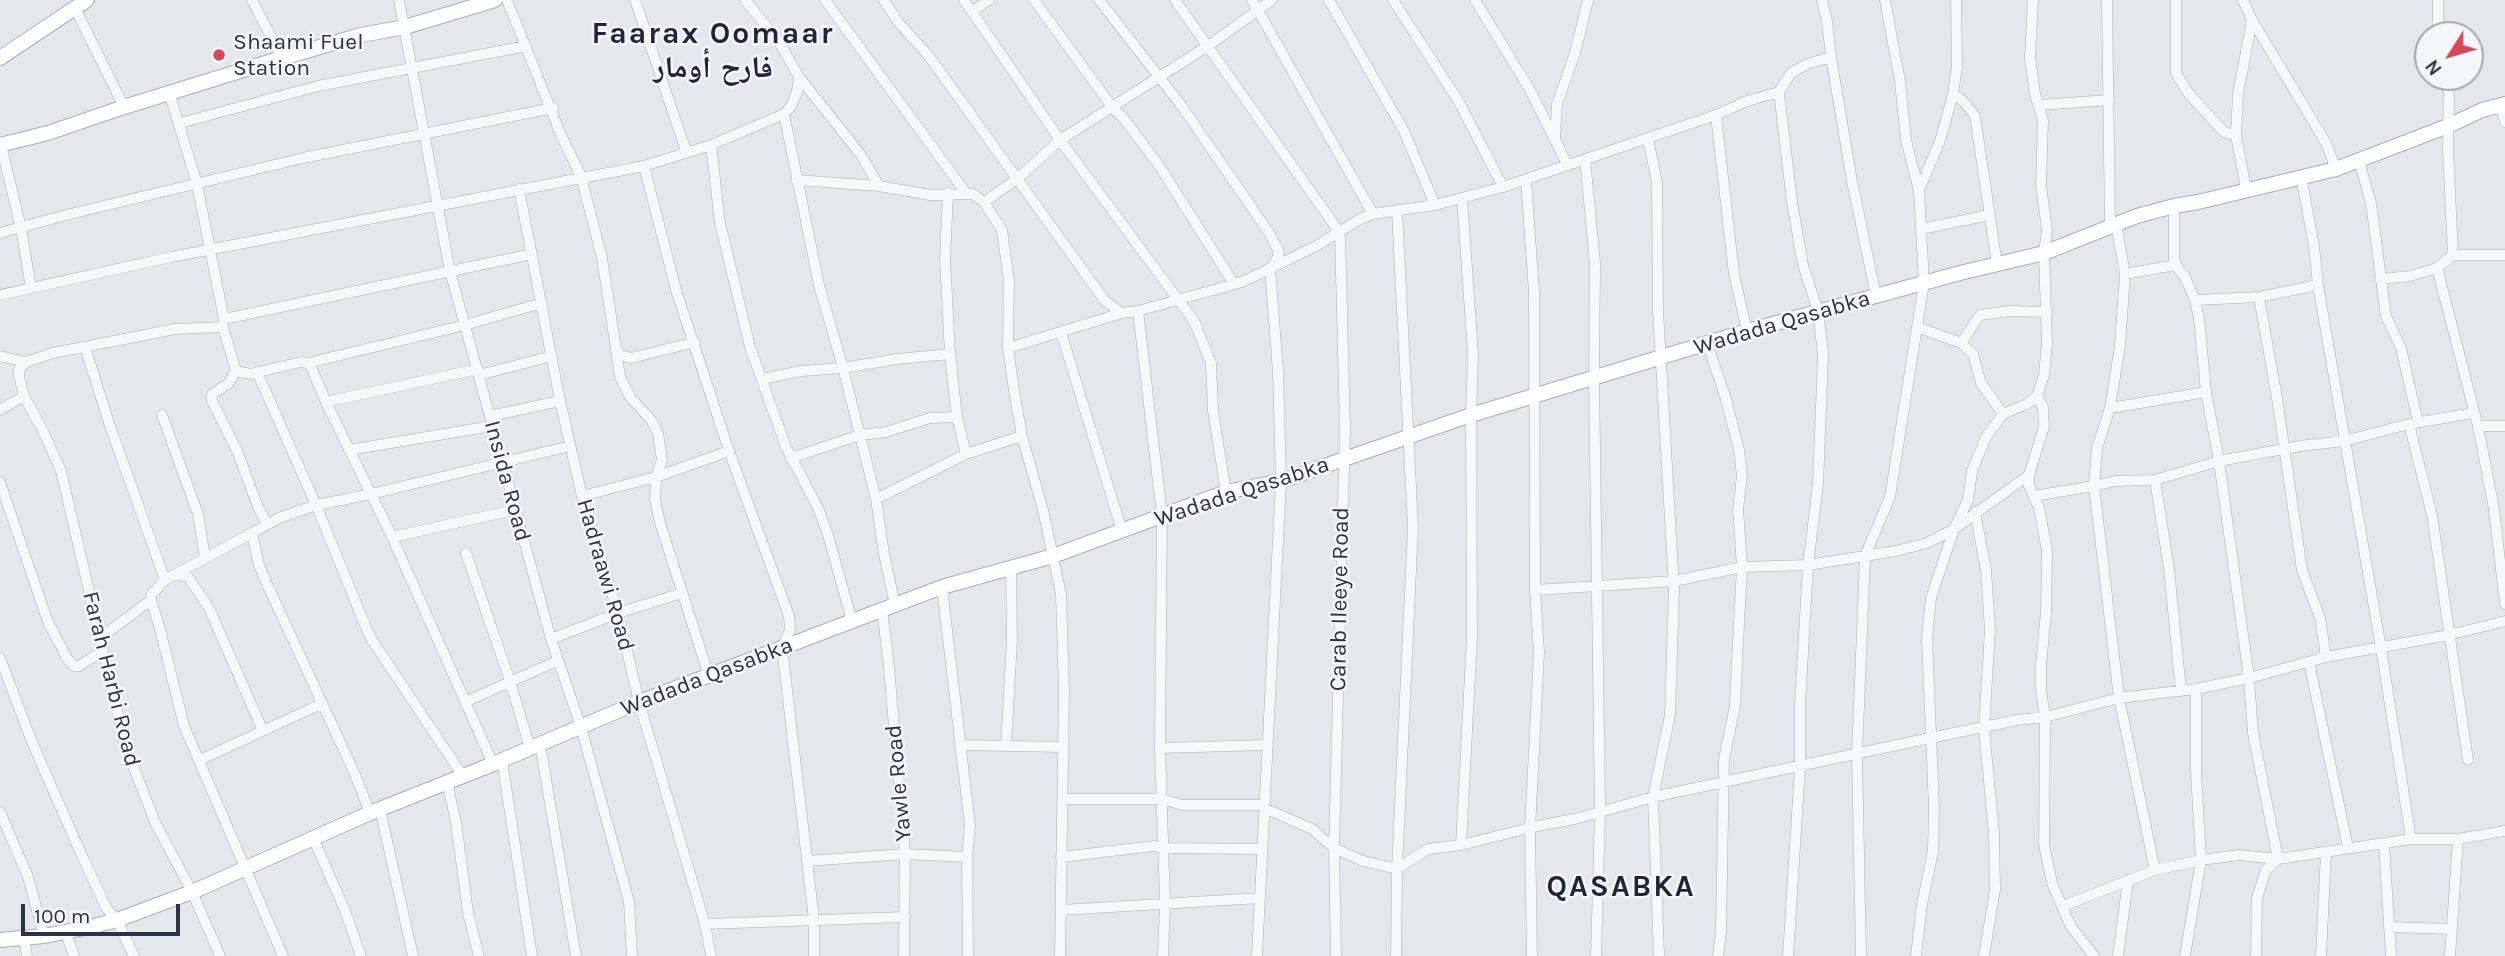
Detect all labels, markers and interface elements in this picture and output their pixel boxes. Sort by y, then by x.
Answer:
district label: Faarax Oomaar فارح أومار [593,16,833,86]
north arrow [2414,21,2484,91]
place label: Shaami Fuel Station [233,28,364,82]
marker: Shaami Fuel Station [211,47,227,63]
text: N [2421,55,2447,79]
street label: Wadada Qasabka [1691,285,1873,361]
street label: Insida Road [478,418,536,544]
street label: Wadada Qasabka [1151,451,1333,533]
street label: Hadraawi Road [570,496,640,654]
street label: Carab Ileeye Road [1325,507,1355,691]
street label: Farah Harbi Road [76,588,146,770]
street label: Wadada Qasabka [617,631,797,723]
street label: Yawle Road [880,723,918,843]
district label: QASABKA [1547,869,1695,905]
scale bar [24,890,184,934]
text: 100 m [34,904,91,928]

